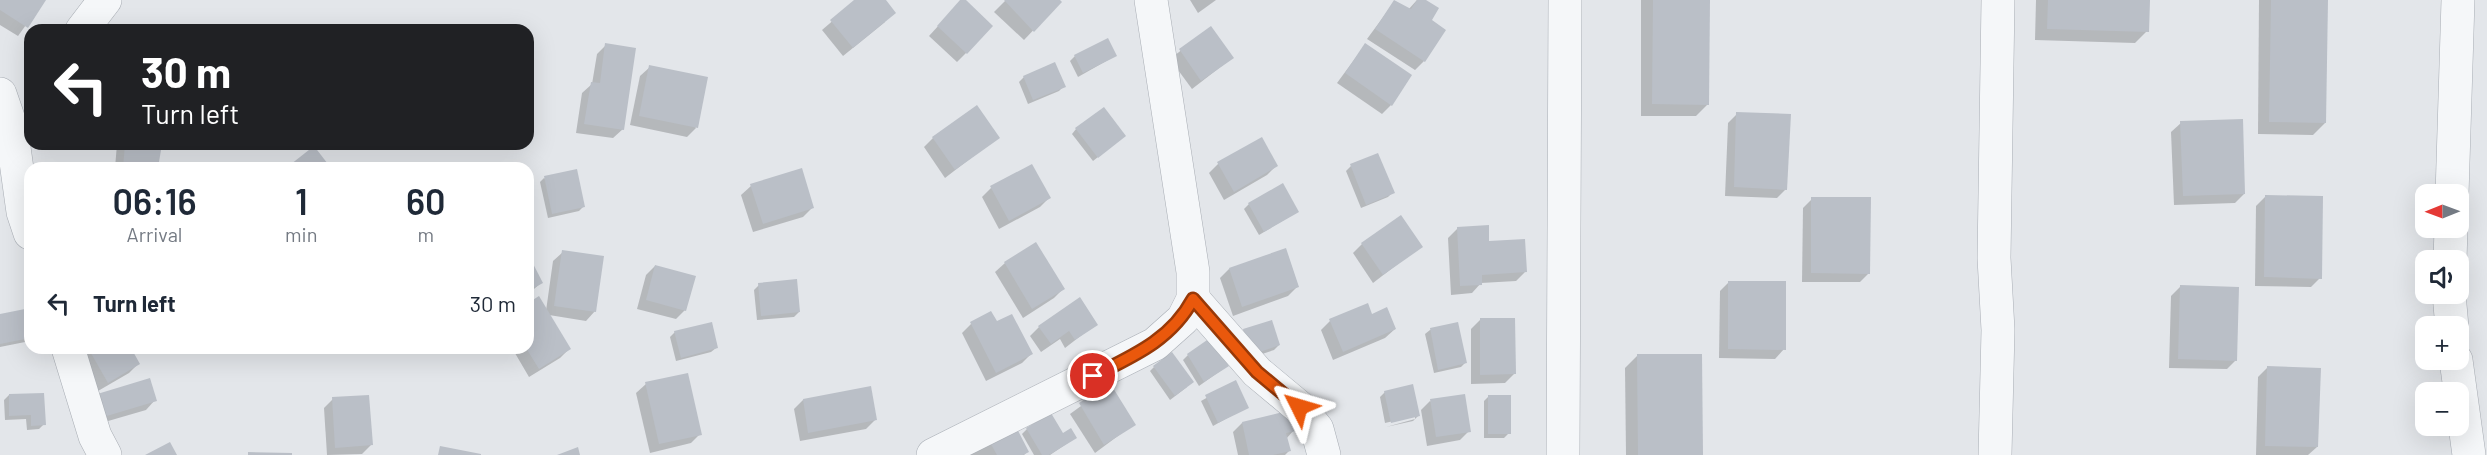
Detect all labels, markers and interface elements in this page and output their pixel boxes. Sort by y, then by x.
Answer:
text: 30 m [141,46,231,96]
icon: left [42,48,120,126]
text: Turn left [141,97,239,129]
text: 06:16 [113,179,197,222]
text: 1 [295,179,308,222]
text: 60 [406,179,445,222]
north arrow [2415,184,2469,238]
map controls [2415,184,2469,436]
text: Arrival [127,222,182,246]
text: min [285,222,317,246]
text: m [417,222,434,246]
button: sound [2415,250,2469,304]
icon: left [42,287,75,320]
text: Turn left [93,290,176,316]
text: 30 m [470,290,516,316]
button: + [2415,316,2469,370]
pin [1067,350,1118,401]
icon: arrive [1076,359,1109,392]
position arrow [1267,375,1331,439]
button: − [2415,382,2469,436]

